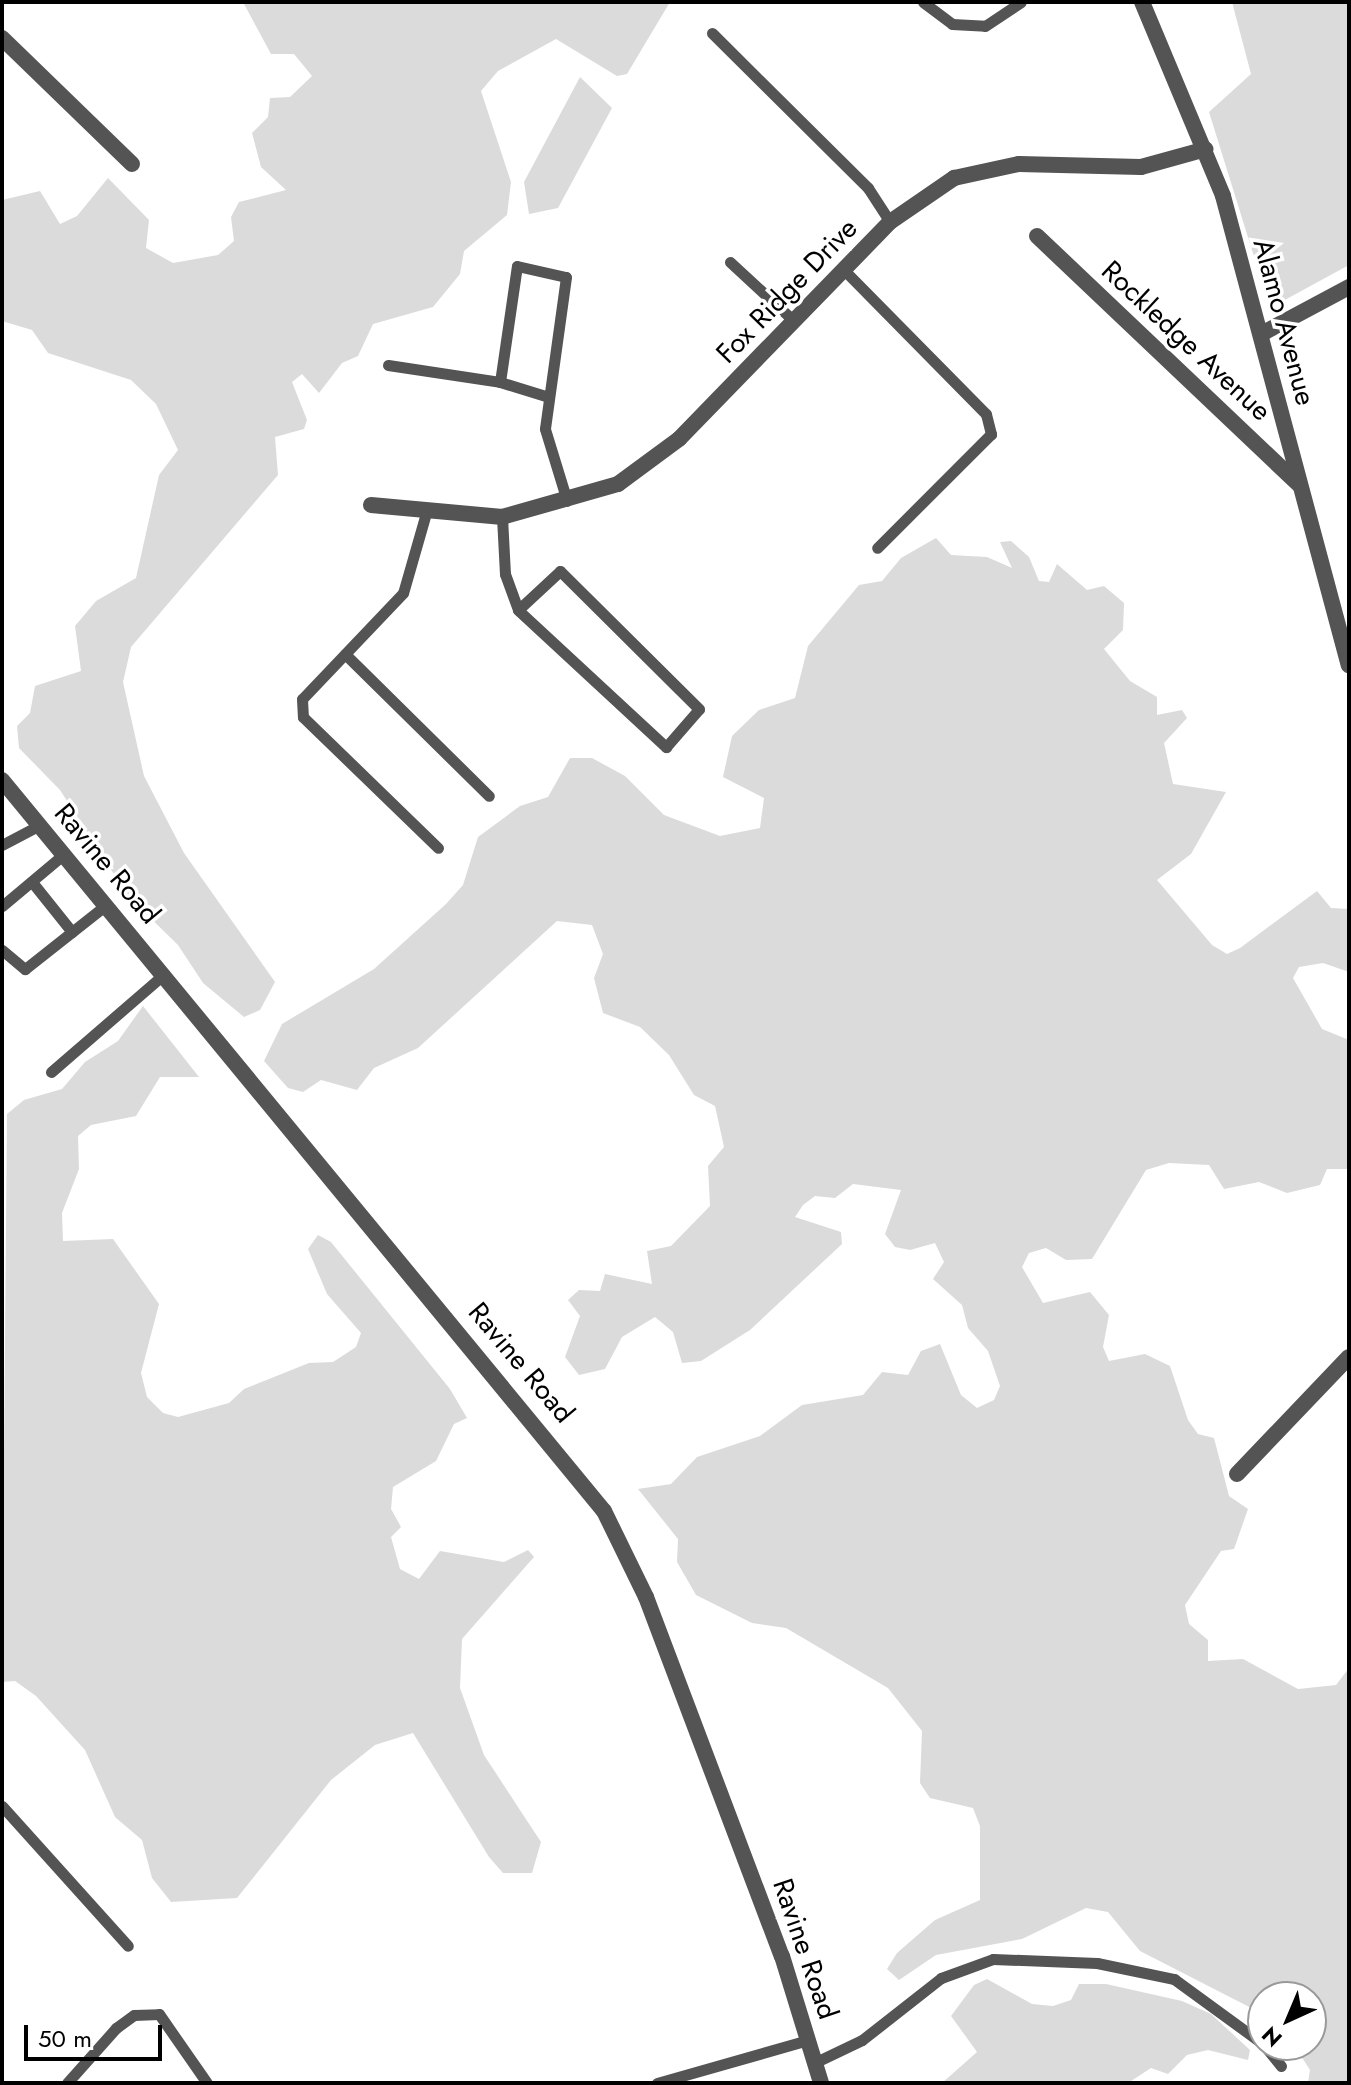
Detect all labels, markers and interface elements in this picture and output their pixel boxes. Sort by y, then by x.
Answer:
street label: Fox Ridge Drive [710,212,864,370]
street label: Alamo Avenue [1246,235,1322,409]
street label: Rockledge Avenue [1094,254,1278,428]
street label: Ravine Road [47,797,167,931]
street label: Ravine Road [461,1296,581,1430]
street label: Ravine Road [765,1874,845,2024]
north arrow [1247,1981,1327,2061]
scale bar [28,2009,166,2059]
text: N [1254,2019,1289,2054]
text: 50 m [38,2021,92,2056]

